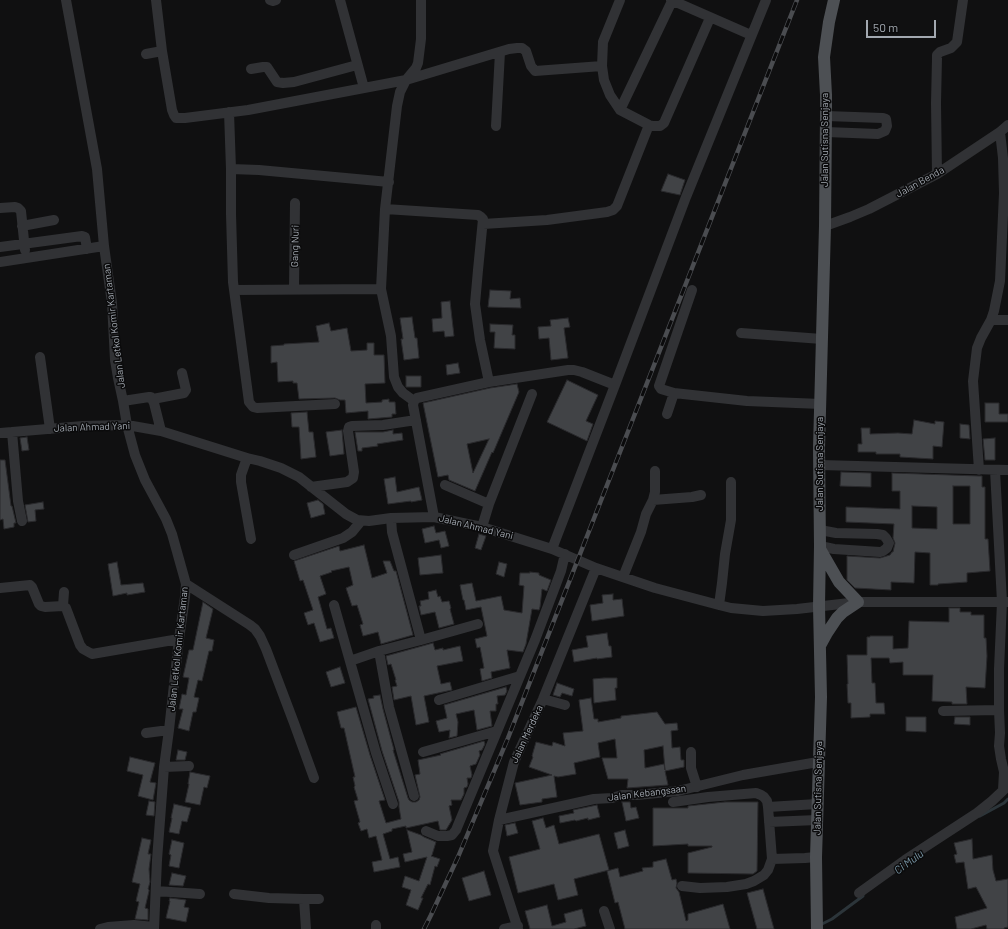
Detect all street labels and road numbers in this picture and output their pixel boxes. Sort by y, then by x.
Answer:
street label: Jalan Sutisna Senjaya [819,93,831,187]
street label: Jalan Benda [894,164,946,200]
street label: Gang Nuri [289,225,301,267]
street label: Jalan Letkol Komir Kartaman [100,263,128,389]
street label: Jalan Sutisna Senjaya [814,417,826,511]
street label: Jalan Ahmad Yani [54,420,130,434]
street label: Jalan Ahmad Yani [438,512,514,542]
street label: Jalan Letkol Komir Kartaman [165,586,191,712]
street label: Jalan Merdeka [508,703,546,765]
street label: Jalan Sutisna Senjaya [811,741,825,835]
street label: Jalan Kebangsaan [607,782,687,804]

